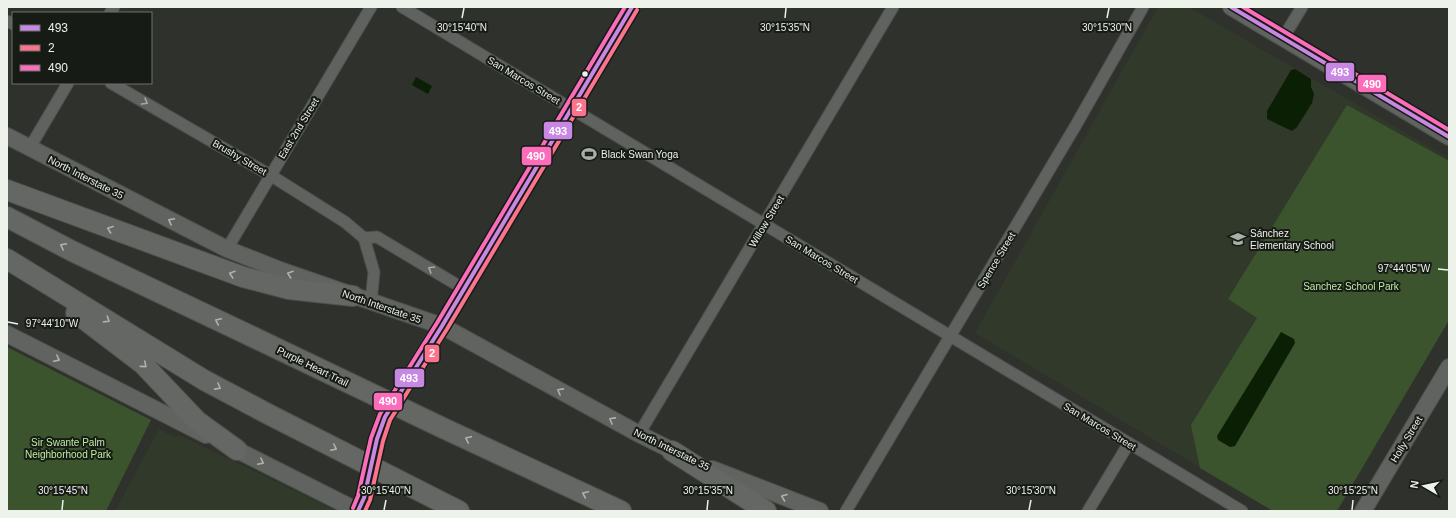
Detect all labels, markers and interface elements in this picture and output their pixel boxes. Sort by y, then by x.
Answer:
legend [12,12,152,84]
text: 493 [48,21,68,35]
text: 30°15'40"N [437,22,487,33]
text: 30°15'35"N [760,22,810,33]
text: 30°15'30"N [1082,22,1132,33]
text: 2 [48,41,55,55]
street label: San Marcos Street [485,54,562,107]
text: 490 [48,61,68,75]
line badge: 493 [1325,62,1355,82]
text: 493 [1331,66,1349,78]
unlabelled marker [580,69,590,79]
line badge: 490 [1357,74,1387,93]
text: 490 [1363,78,1381,90]
street label: East 2nd Street [276,96,321,161]
one-way arrow [141,98,148,105]
line badge: 2 [571,98,587,117]
text: 2 [576,101,582,113]
line badge: 493 [543,121,573,140]
text: 493 [549,125,567,137]
street label: Brushy Street [211,138,269,177]
sports icon: Black Swan Yoga [580,145,598,163]
line badge: 490 [521,146,552,166]
place label: Black Swan Yoga [601,149,679,160]
text: 490 [527,150,545,162]
street label: North Interstate 35 [46,154,126,201]
street label: Willow Street [747,193,786,249]
one-way arrow [168,218,175,226]
one-way arrow [107,225,114,233]
place label: Sánchez Elementary School [1250,228,1334,251]
street label: Spence Street [975,230,1018,290]
school or university icon: Sánchez Elementary School [1229,230,1247,248]
street label: San Marcos Street [783,233,860,286]
one-way arrow [60,243,67,251]
text: 97°44'05"W [1378,263,1431,274]
one-way arrow [428,266,435,273]
one-way arrow [229,270,236,279]
one-way arrow [286,270,293,278]
park label: Sanchez School Park [1303,281,1400,292]
street label: North Interstate 35 [341,288,423,325]
one-way arrow [103,315,110,323]
one-way arrow [214,317,221,325]
text: 97°44'10"W [26,318,79,329]
street label: Purple Heart Trail [275,344,350,388]
line badge: 2 [424,344,440,363]
text: 2 [429,347,435,359]
one-way arrow [53,354,60,362]
one-way arrow [139,360,147,367]
line badge: 493 [394,368,425,388]
text: 493 [400,372,418,384]
one-way arrow [214,383,222,390]
one-way arrow [557,388,564,395]
line badge: 490 [373,392,403,411]
text: 490 [379,395,397,407]
street label: San Marcos Street [1061,400,1138,453]
street label: Holly Street [1388,414,1425,464]
one-way arrow [609,417,617,424]
street label: North Interstate 35 [632,426,712,473]
one-way arrow [464,436,472,444]
park label: Sir Swante Palm Neighborhood Park [25,437,112,460]
one-way arrow [329,443,337,450]
one-way arrow [256,457,264,465]
north arrow [1404,466,1444,506]
text: N [1408,480,1421,489]
text: 30°15'45"N [38,485,88,496]
text: 30°15'40"N [361,485,411,496]
text: 30°15'35"N [683,485,733,496]
text: 30°15'30"N [1006,485,1056,496]
text: 30°15'25"N [1328,485,1378,496]
one-way arrow [582,491,590,499]
one-way arrow [780,494,787,502]

